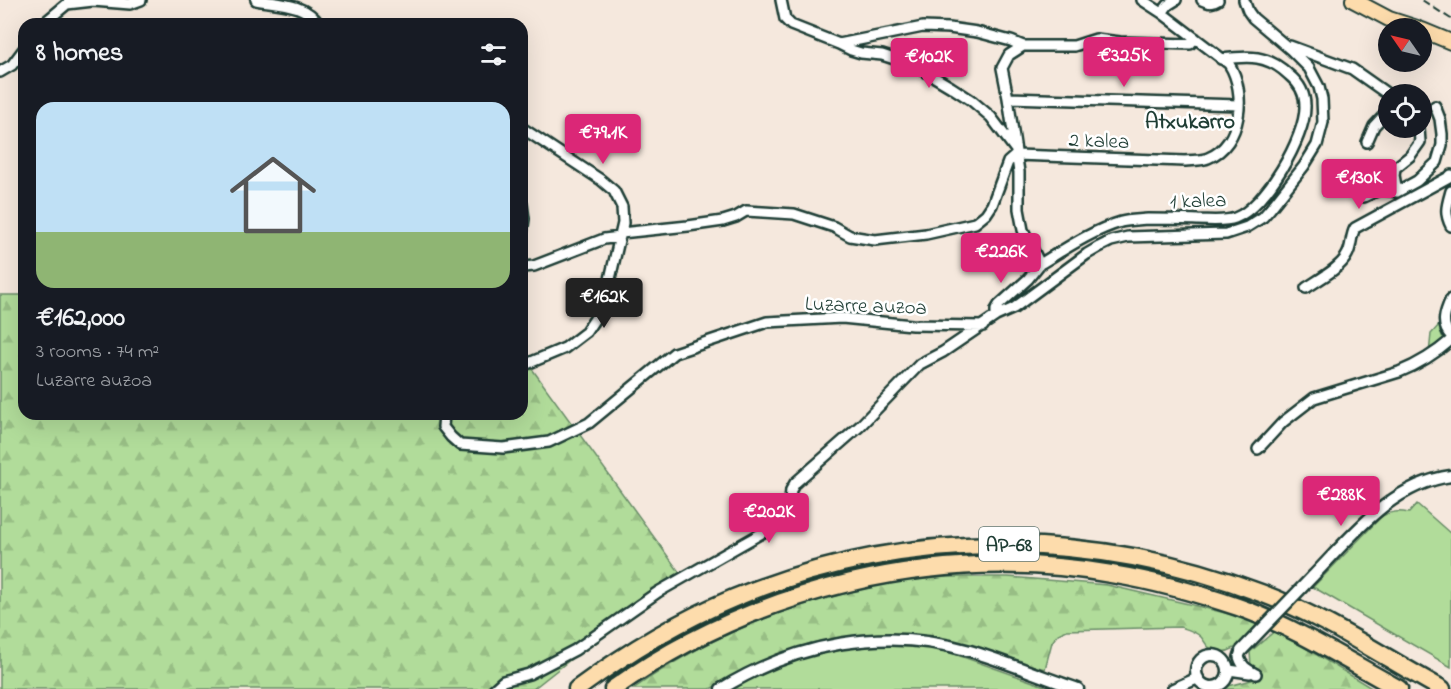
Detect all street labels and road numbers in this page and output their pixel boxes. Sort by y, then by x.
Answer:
street label: 2 kalea [1068,126,1130,158]
street label: 1 kalea [1169,186,1227,218]
street label: Luzarre auzoa [804,290,927,324]
road number: AP-68 [979,527,1039,561]

